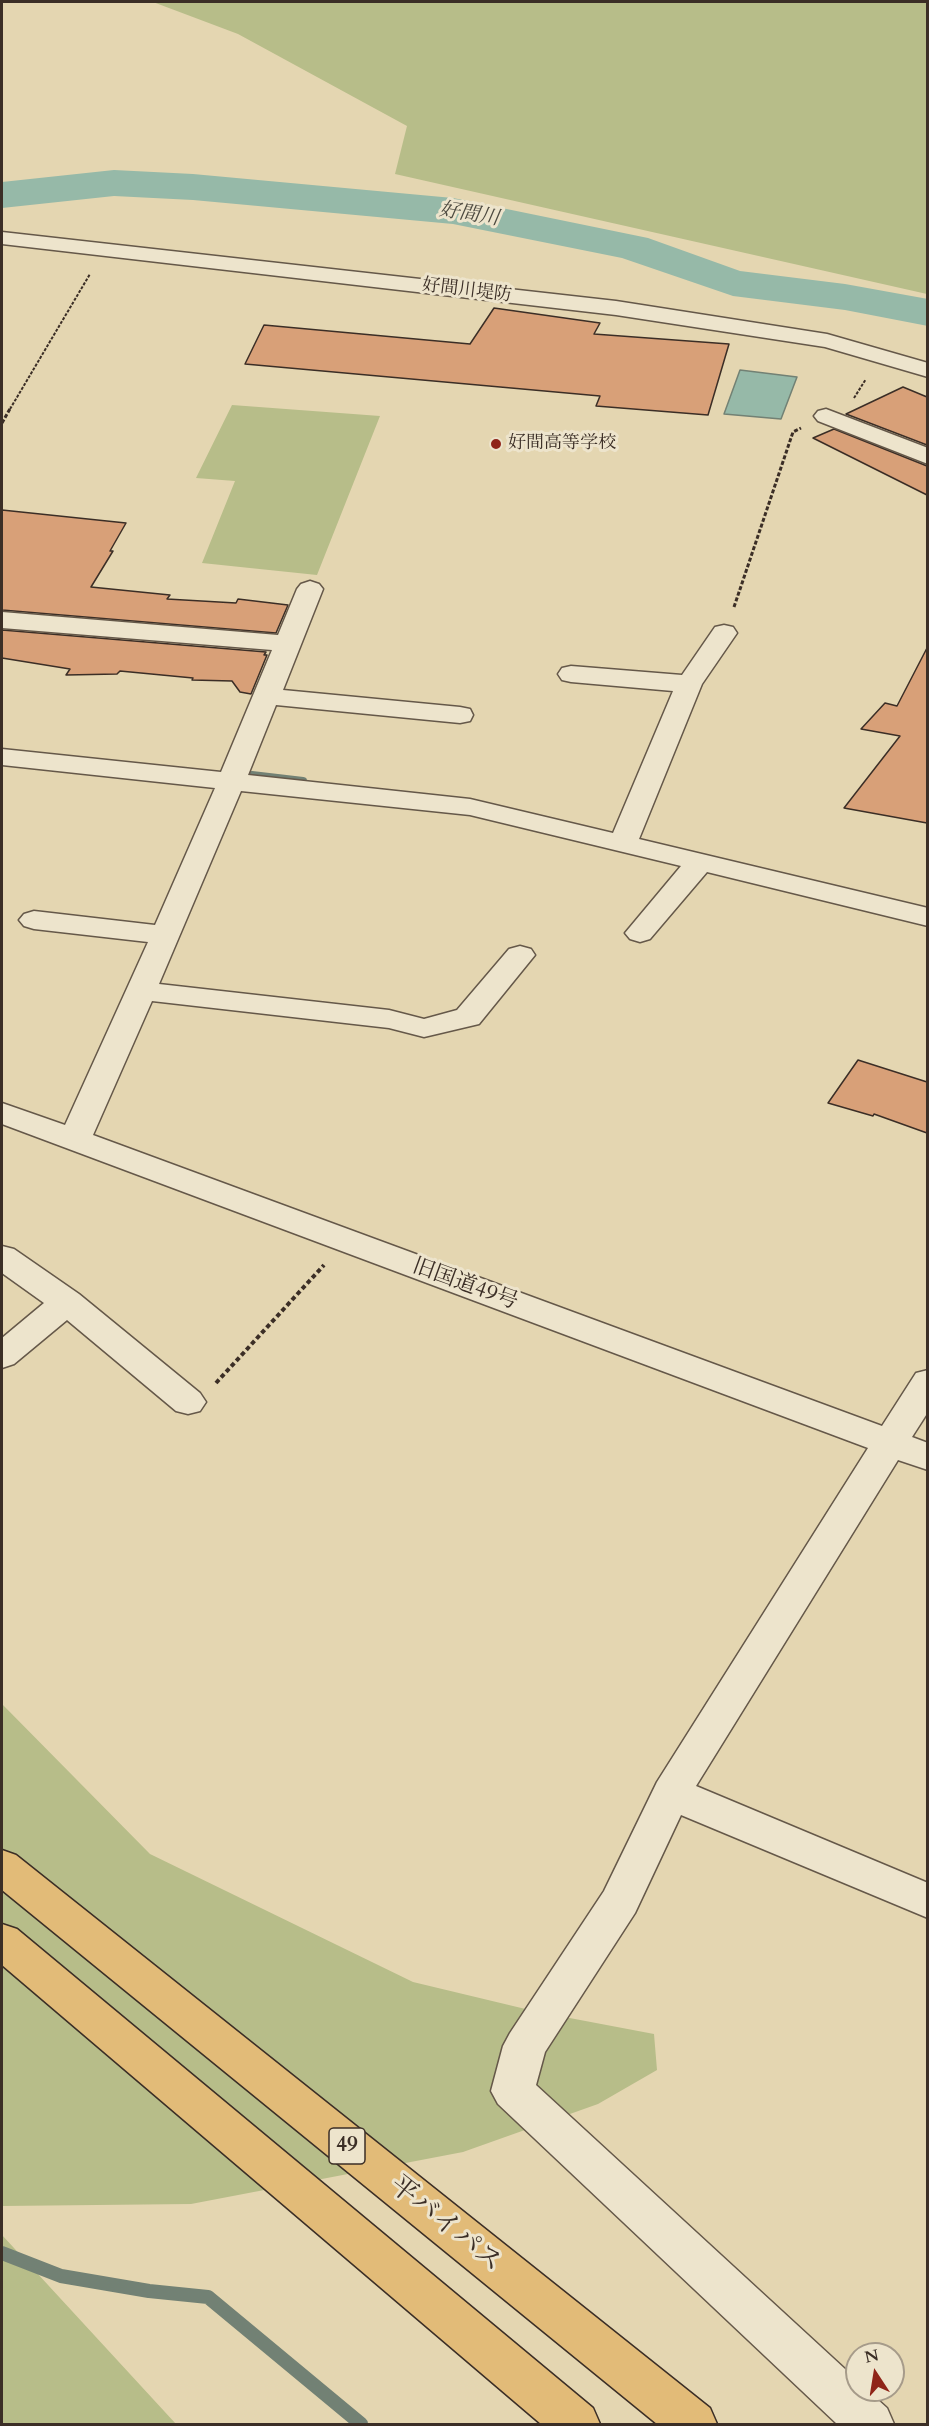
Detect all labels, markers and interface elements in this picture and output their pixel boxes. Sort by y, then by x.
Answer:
water label: 好間川 [437,198,501,232]
street label: 好間川堤防 [421,275,513,307]
place label: 好間高等学校 [508,433,616,455]
marker: 好間高等学校 [489,437,503,451]
street label: 旧国道49号 [409,1254,521,1316]
road number: 49 [329,2128,365,2164]
street label: 平バイパス [382,2170,508,2280]
north arrow [845,2342,905,2402]
text: N [863,2344,881,2369]

